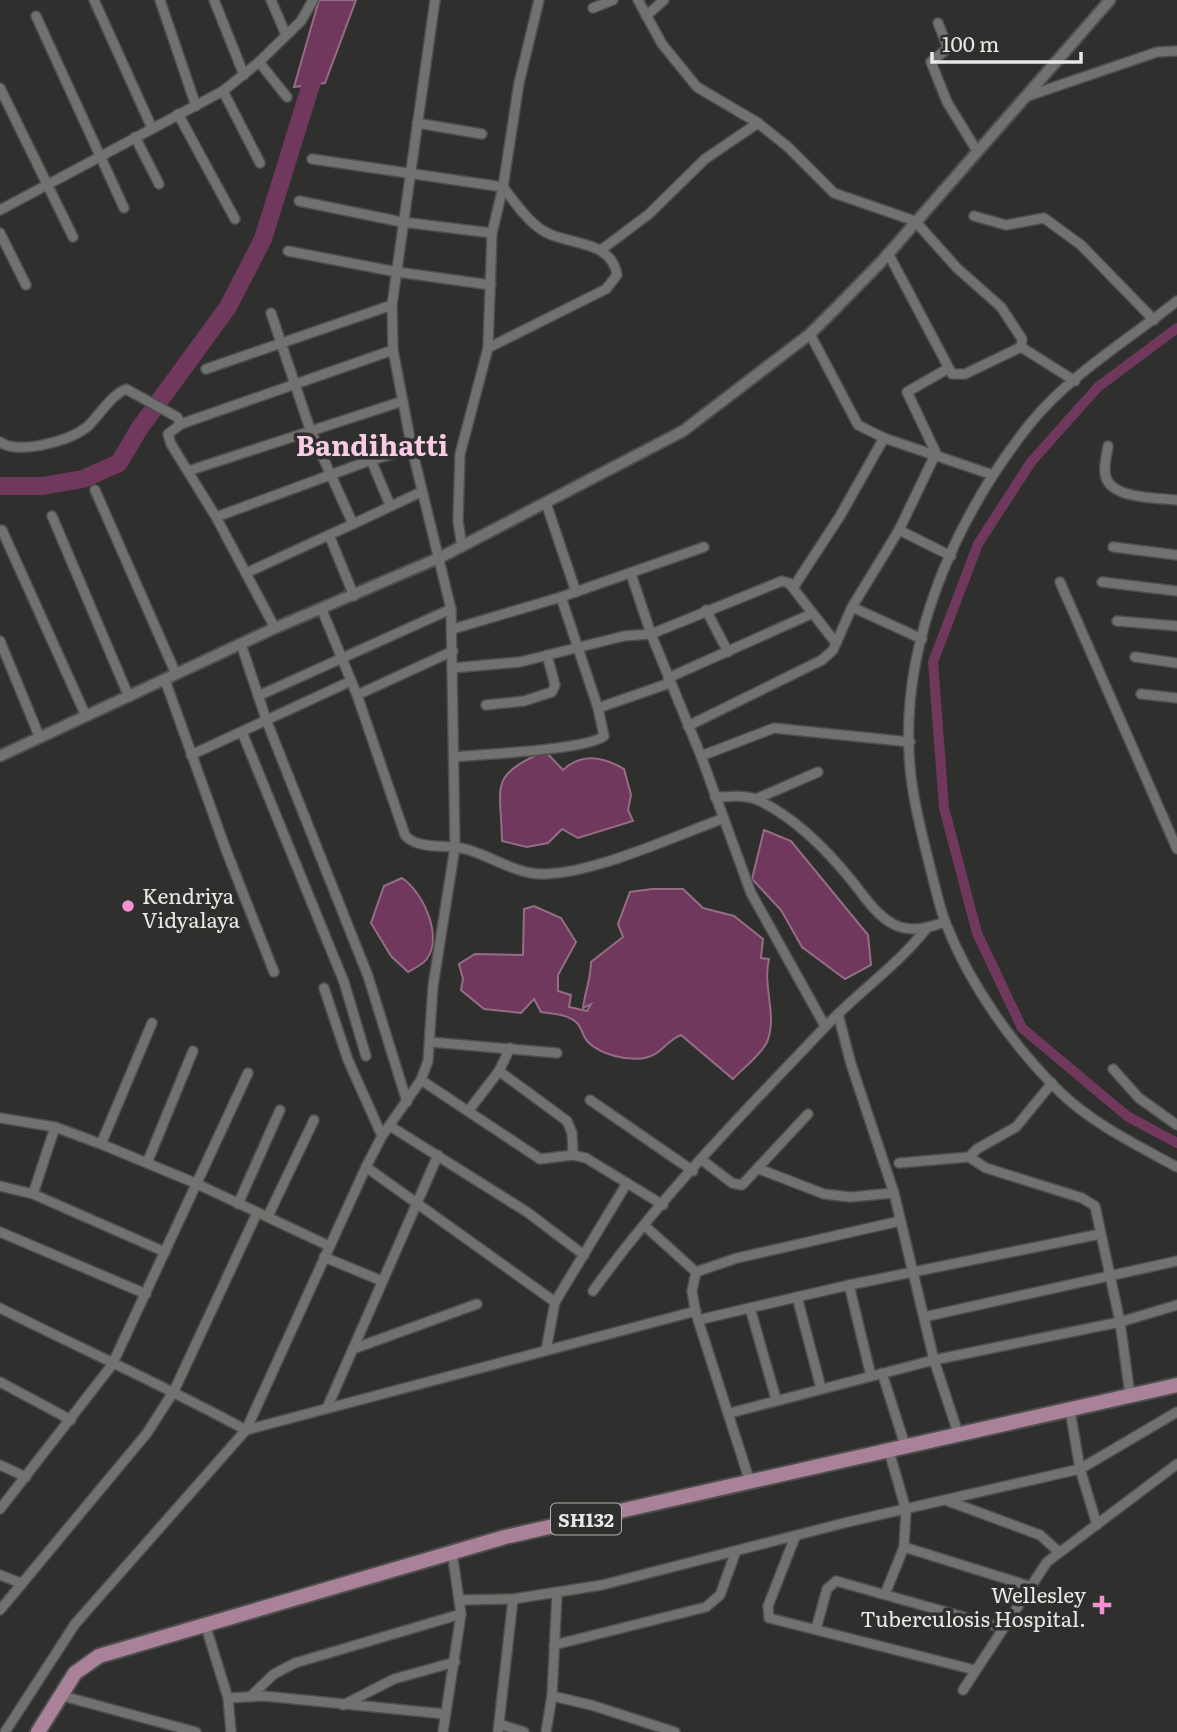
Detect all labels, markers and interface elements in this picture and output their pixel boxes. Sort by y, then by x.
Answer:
scale bar [932,21,1081,65]
text: 100 m [942,27,999,58]
district label: Bandihatti [296,423,448,465]
place label: Kendriya Vidyalaya [142,879,240,934]
marker: Kendriya Vidyalaya [120,898,136,914]
road number: SH132 [551,1504,621,1534]
place label: Wellesley Tuberculosis Hospital. [860,1578,1087,1633]
marker: Wellesley Tuberculosis Hospital. [1092,1595,1112,1615]

